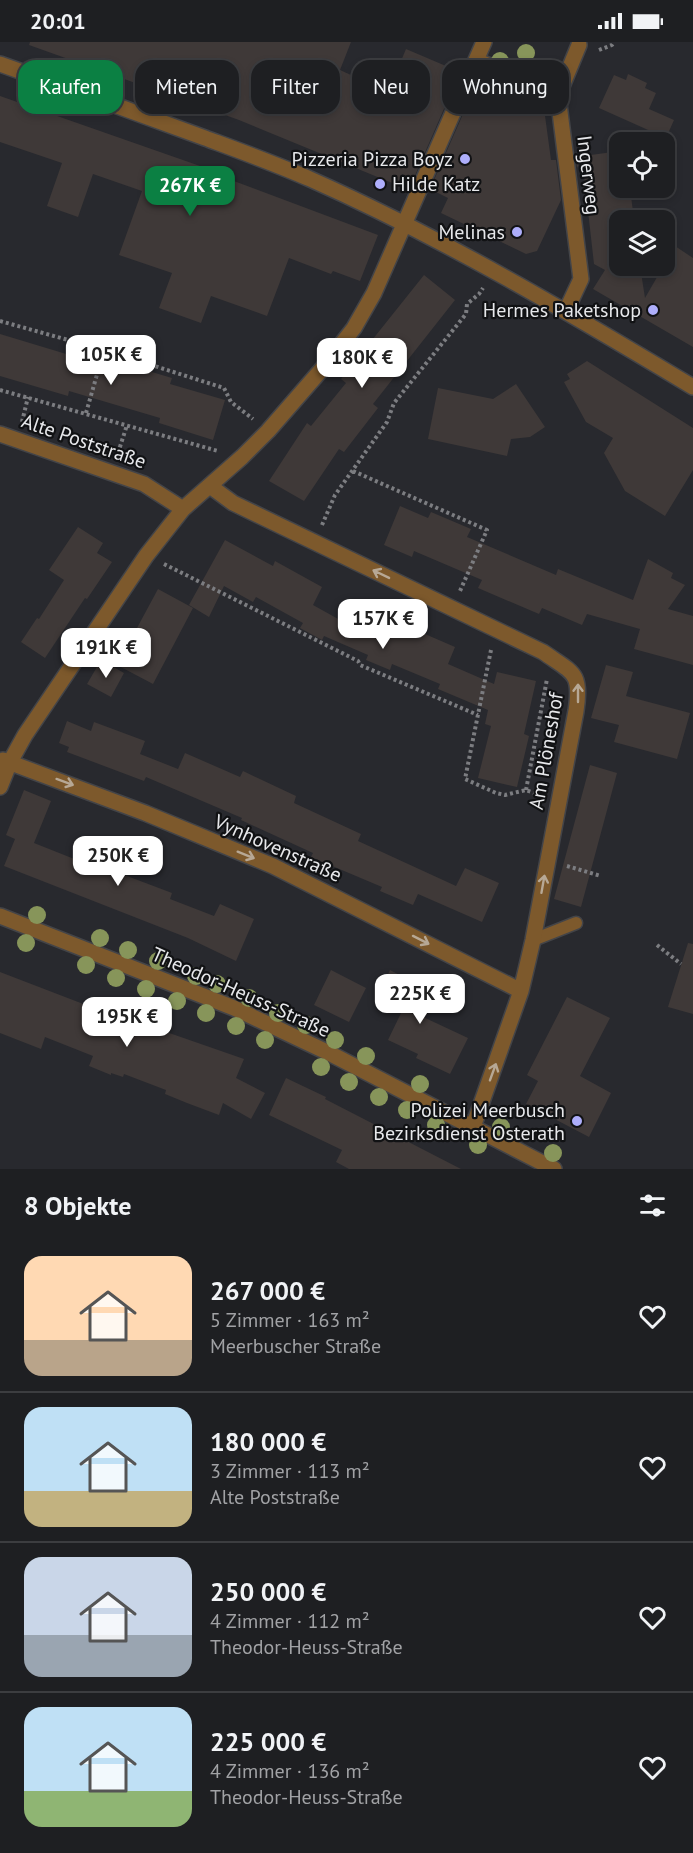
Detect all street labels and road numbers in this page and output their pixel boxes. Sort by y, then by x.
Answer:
street label: Ingerweg [571,134,607,216]
street label: Alte Poststraße [18,408,150,474]
street label: Am Plöneshof [523,689,569,812]
street label: Vynhovenstraße [209,808,346,888]
street label: Theodor-Heuss-Straße [148,941,334,1043]

